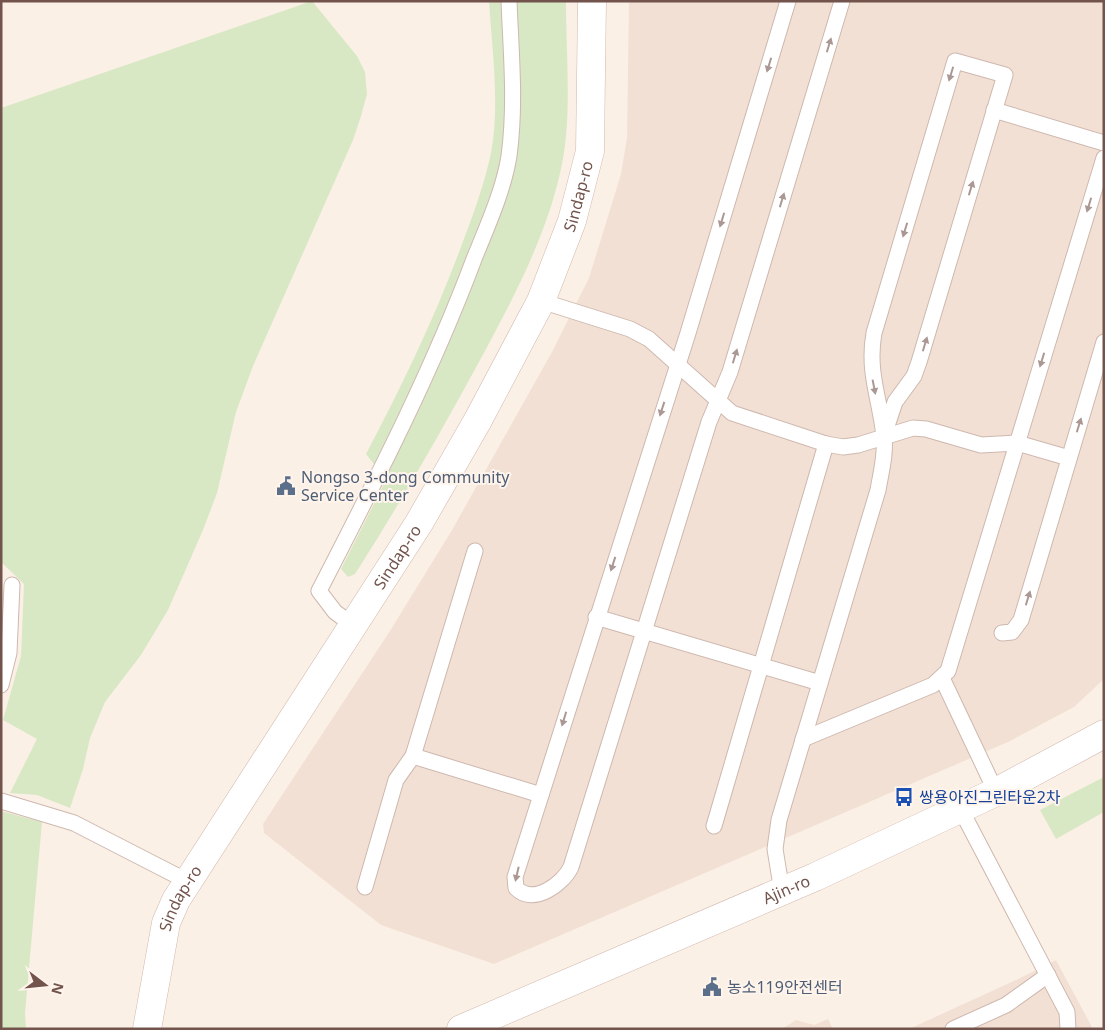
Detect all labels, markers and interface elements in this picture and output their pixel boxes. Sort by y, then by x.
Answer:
one-way arrow [826,37,834,52]
one-way arrow [764,57,772,72]
one-way arrow [946,67,954,82]
street label: Sindap-ro [558,158,598,235]
one-way arrow [968,180,976,195]
one-way arrow [778,193,786,208]
one-way arrow [1085,198,1093,213]
one-way arrow [718,213,725,228]
one-way arrow [900,222,908,237]
one-way arrow [921,336,929,351]
one-way arrow [731,348,739,363]
one-way arrow [1038,353,1045,368]
one-way arrow [871,380,879,396]
one-way arrow [658,402,666,417]
one-way arrow [1075,418,1083,433]
place label: Nongso 3-dong Community Service Center [301,466,510,506]
public building icon: Nongso 3-dong Community Service Center [275,475,297,497]
street label: Sindap-ro [368,520,426,593]
one-way arrow [609,556,616,571]
one-way arrow [1024,590,1032,605]
one-way arrow [560,711,568,726]
bus stop icon: 쌍용아진그린타운2차 [893,786,915,808]
place label: 쌍용아진그린타운2차 [919,786,1061,808]
street label: Sindap-ro [154,861,207,933]
one-way arrow [513,867,521,882]
street label: Ajin-ro [759,869,813,909]
north arrow [20,960,70,1010]
public building icon: 농소119안전센터 [701,976,723,998]
place label: 농소119안전센터 [727,976,843,998]
text: N [47,981,69,997]

